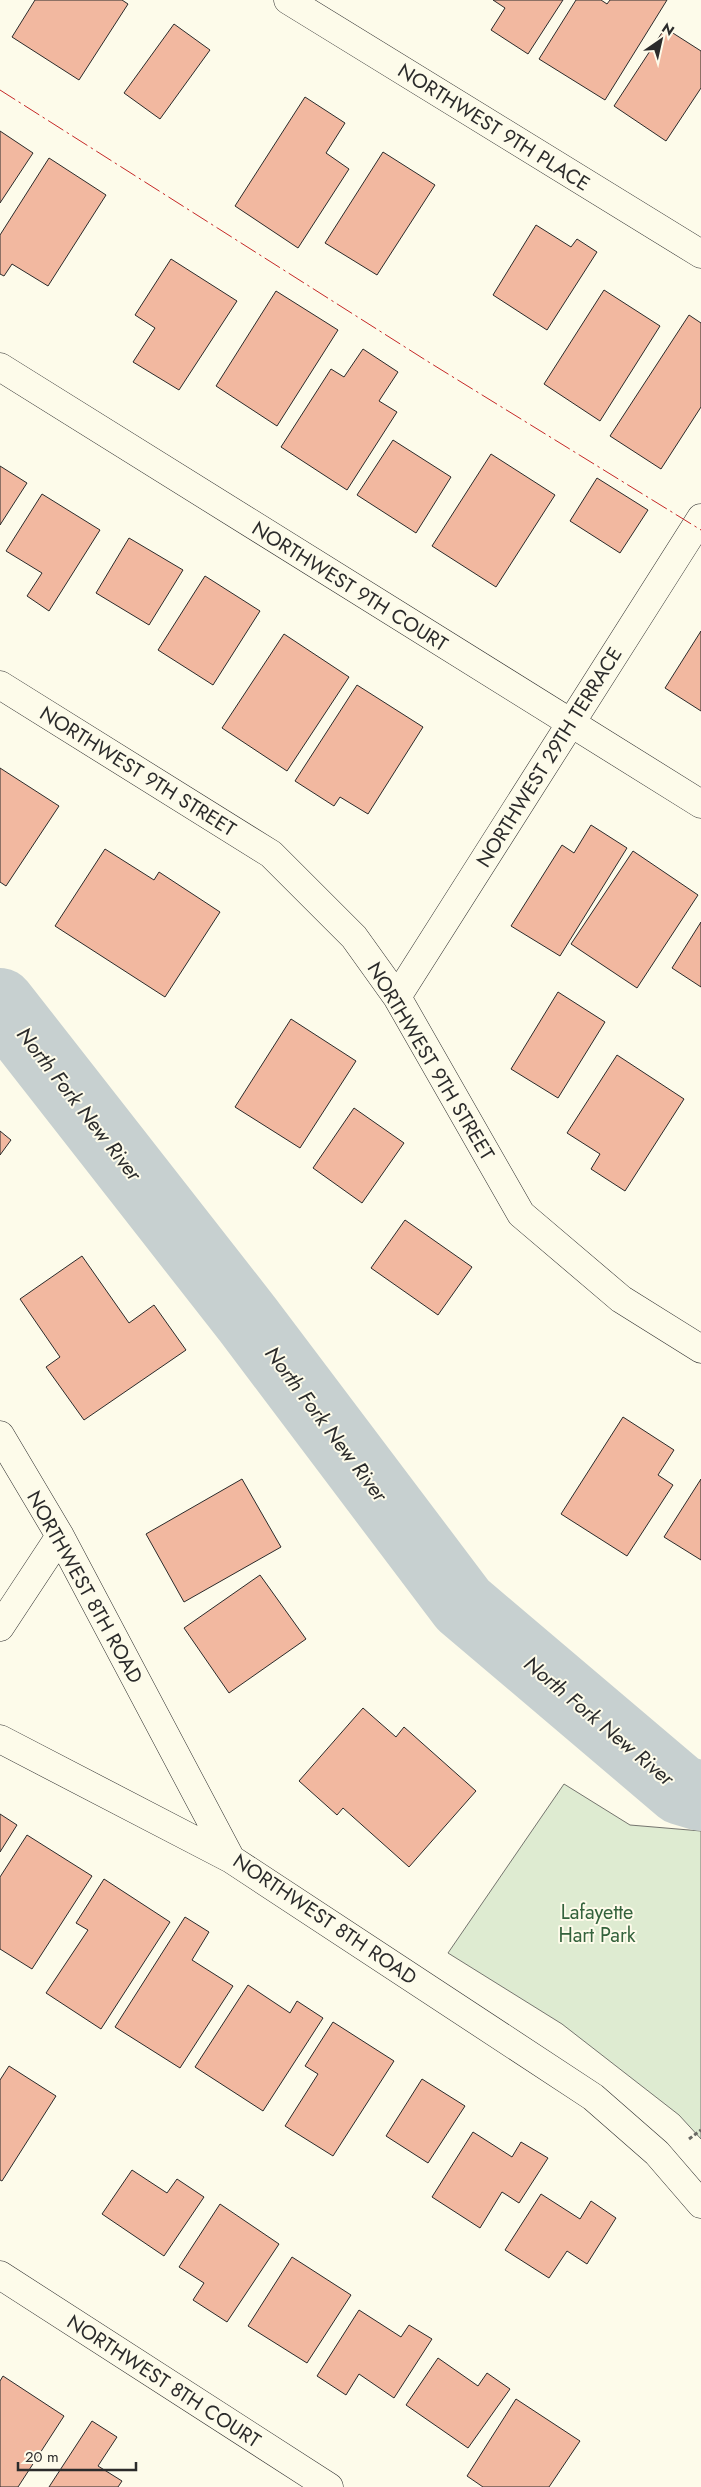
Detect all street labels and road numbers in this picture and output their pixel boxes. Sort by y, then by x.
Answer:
street label: NORTHWEST 9TH PLACE [392,56,595,198]
street label: NORTHWEST 9TH COURT [246,514,454,659]
street label: NORTHWEST 29TH TERRACE [470,641,629,873]
street label: NORTHWEST 9TH STREET [34,699,242,844]
street label: NORTHWEST 9TH STREET [360,957,502,1166]
street label: NORTHWEST 8TH ROAD [19,1486,150,1689]
street label: NORTHWEST 8TH ROAD [227,1847,422,1992]
street label: NORTHWEST 8TH COURT [61,2308,267,2455]

